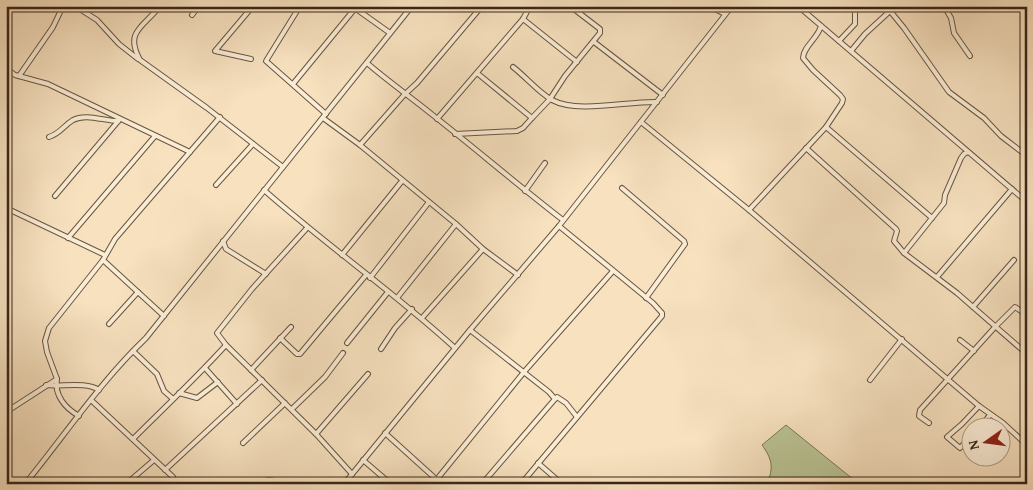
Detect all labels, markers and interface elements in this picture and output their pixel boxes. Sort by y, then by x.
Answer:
north arrow [960,418,1010,468]
text: N [962,438,984,452]

